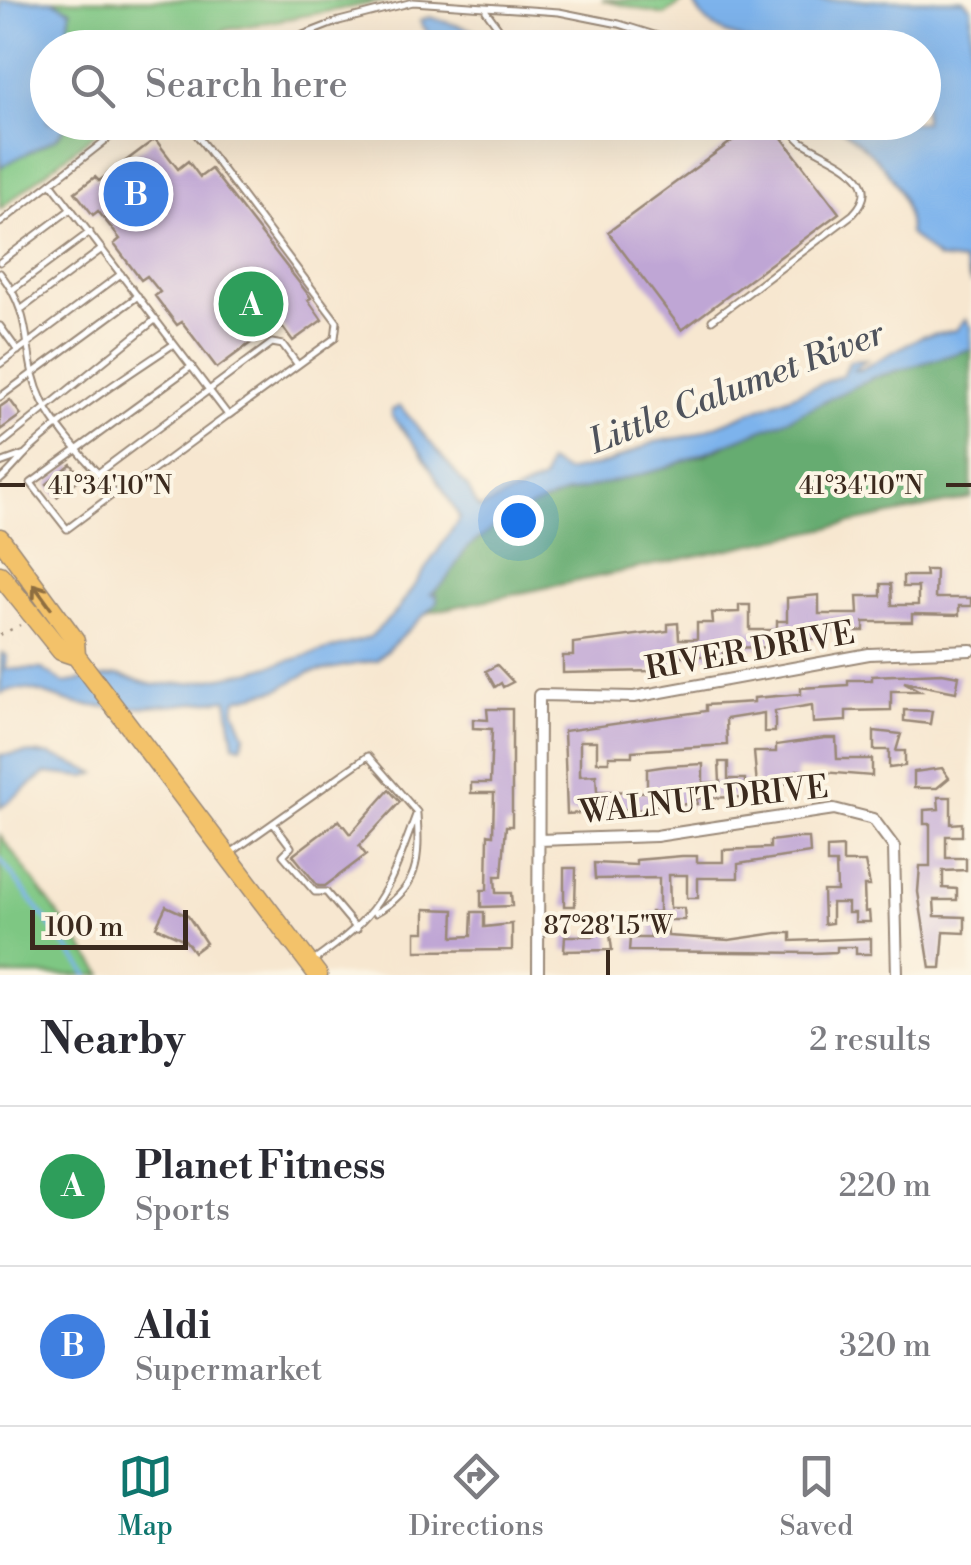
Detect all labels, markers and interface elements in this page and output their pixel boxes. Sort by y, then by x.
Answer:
search box [30,30,941,140]
icon: search [65,58,120,113]
text: Search here [145,62,348,109]
pin: B [104,156,168,232]
pin: A [218,266,284,342]
water label: Little Calumet River [583,312,892,464]
text: 41°34'10"N [48,471,173,502]
text: 41°34'10"N [799,471,924,502]
your location [493,495,544,546]
one-way arrow [32,583,53,610]
street label: RIVER DRIVE [642,613,858,689]
street label: WALNUT DRIVE [577,767,830,833]
scale bar [30,905,188,950]
text: 100 m [45,910,124,945]
text: 87°28'15"W [544,911,674,942]
text: Nearby [40,1014,185,1067]
text: 2 results [809,1020,931,1060]
text: Planet Fitness [135,1143,385,1190]
text: A [61,1166,84,1206]
text: 220 m [839,1166,931,1206]
text: Sports [135,1190,230,1230]
text: Aldi [135,1303,211,1350]
text: B [60,1326,85,1366]
text: 320 m [839,1326,931,1366]
text: Supermarket [135,1350,322,1390]
tab: Map [118,1449,173,1544]
tab: Directions [409,1449,544,1544]
tab: Saved [780,1449,853,1544]

